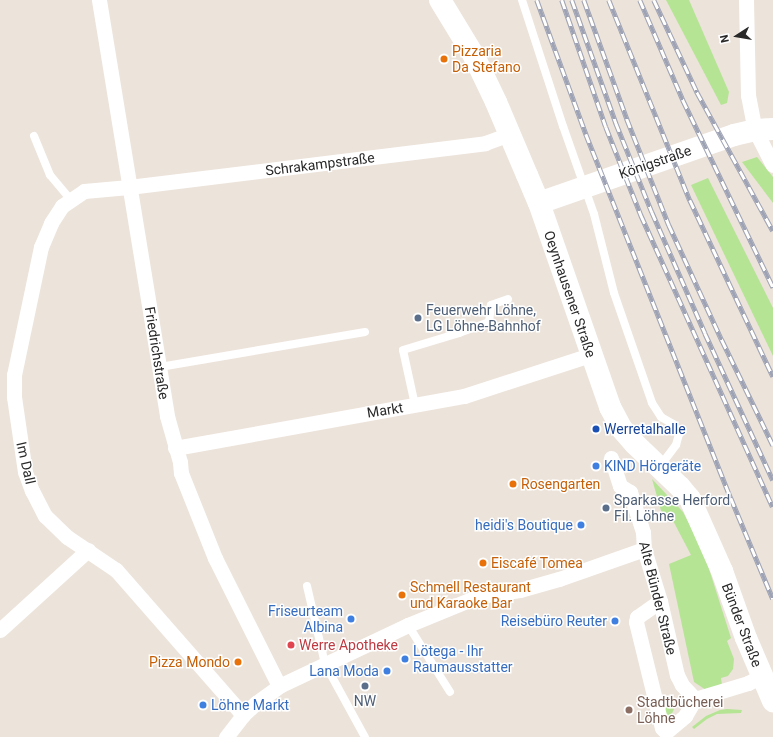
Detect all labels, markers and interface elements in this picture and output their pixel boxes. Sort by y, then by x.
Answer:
north arrow [717,16,757,56]
text: N [718,33,732,44]
place label: Pizzaria Da Stefano [452,43,521,76]
marker: Pizzaria Da Stefano [439,54,449,64]
street label: Königstraße [617,142,693,182]
street label: Schrakampstraße [264,149,376,179]
street label: Oeynhausener Straße [540,228,600,360]
place label: Feuerwehr Löhne, LG Löhne-Bahnhof [426,302,541,334]
street label: Friedrichstraße [141,305,173,401]
marker: Feuerwehr Löhne, LG Löhne-Bahnhof [413,313,423,323]
street label: Markt [366,399,404,421]
place label: Werretalhalle [604,421,686,437]
marker: Werretalhalle [591,424,601,434]
street label: Im Dall [13,440,39,486]
place label: KIND Hörgeräte [604,458,701,474]
marker: KIND Hörgeräte [591,461,601,471]
place label: Rosengarten [521,476,600,492]
marker: Rosengarten [508,479,518,489]
place label: Sparkasse Herford Fil. Löhne [614,492,730,524]
marker: Sparkasse Herford Fil. Löhne [601,503,611,513]
place label: heidi's Boutique [475,517,573,533]
marker: heidi's Boutique [576,520,586,530]
street label: Alte Bünder Straße [636,539,680,657]
place label: Eiscafé Tomea [491,555,583,571]
marker: Eiscafé Tomea [478,558,488,568]
place label: Schmell Restaurant und Karaoke Bar [410,579,531,612]
street label: Bünder Straße [718,581,766,669]
marker: Schmell Restaurant und Karaoke Bar [397,590,407,600]
place label: Friseurteam Albina [268,603,343,636]
place label: Reisebüro Reuter [501,613,607,629]
marker: Friseurteam Albina [346,614,356,624]
marker: Reisebüro Reuter [610,616,620,626]
place label: Werre Apotheke [299,637,398,653]
marker: Werre Apotheke [286,640,296,650]
place label: Lötega - Ihr Raumausstatter [413,643,513,676]
place label: Pizza Mondo [149,654,230,670]
marker: Lötega - Ihr Raumausstatter [400,654,410,664]
marker: Pizza Mondo [233,657,243,667]
place label: Lana Moda [309,663,379,679]
marker: Lana Moda [382,666,392,676]
marker: NW [360,681,370,691]
place label: NW [354,693,376,709]
place label: Stadtbücherei Löhne [637,694,723,726]
place label: Löhne Markt [211,697,289,713]
marker: Löhne Markt [198,700,208,710]
marker: Stadtbücherei Löhne [624,705,634,715]

